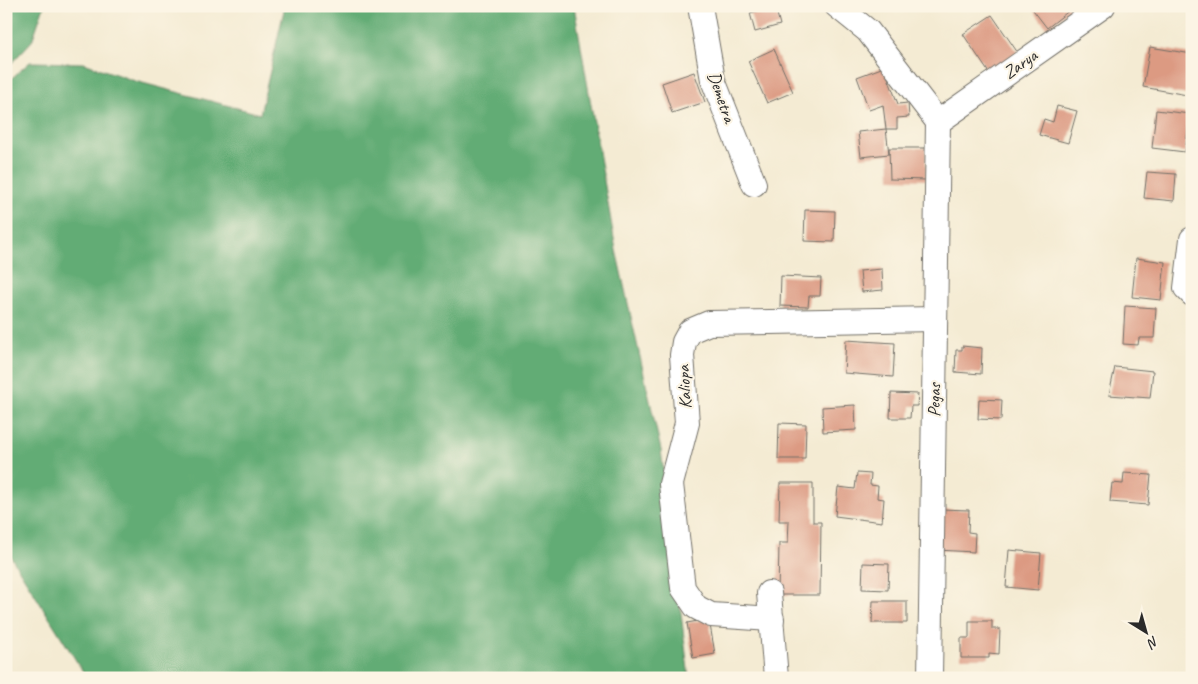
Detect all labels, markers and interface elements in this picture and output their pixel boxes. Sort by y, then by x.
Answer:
street label: Zarya [999,43,1043,84]
street label: Demetra [703,69,741,127]
street label: Kaliopa [672,364,696,409]
street label: Pegas [923,381,945,417]
north arrow [1120,606,1170,656]
text: N [1143,633,1162,653]

